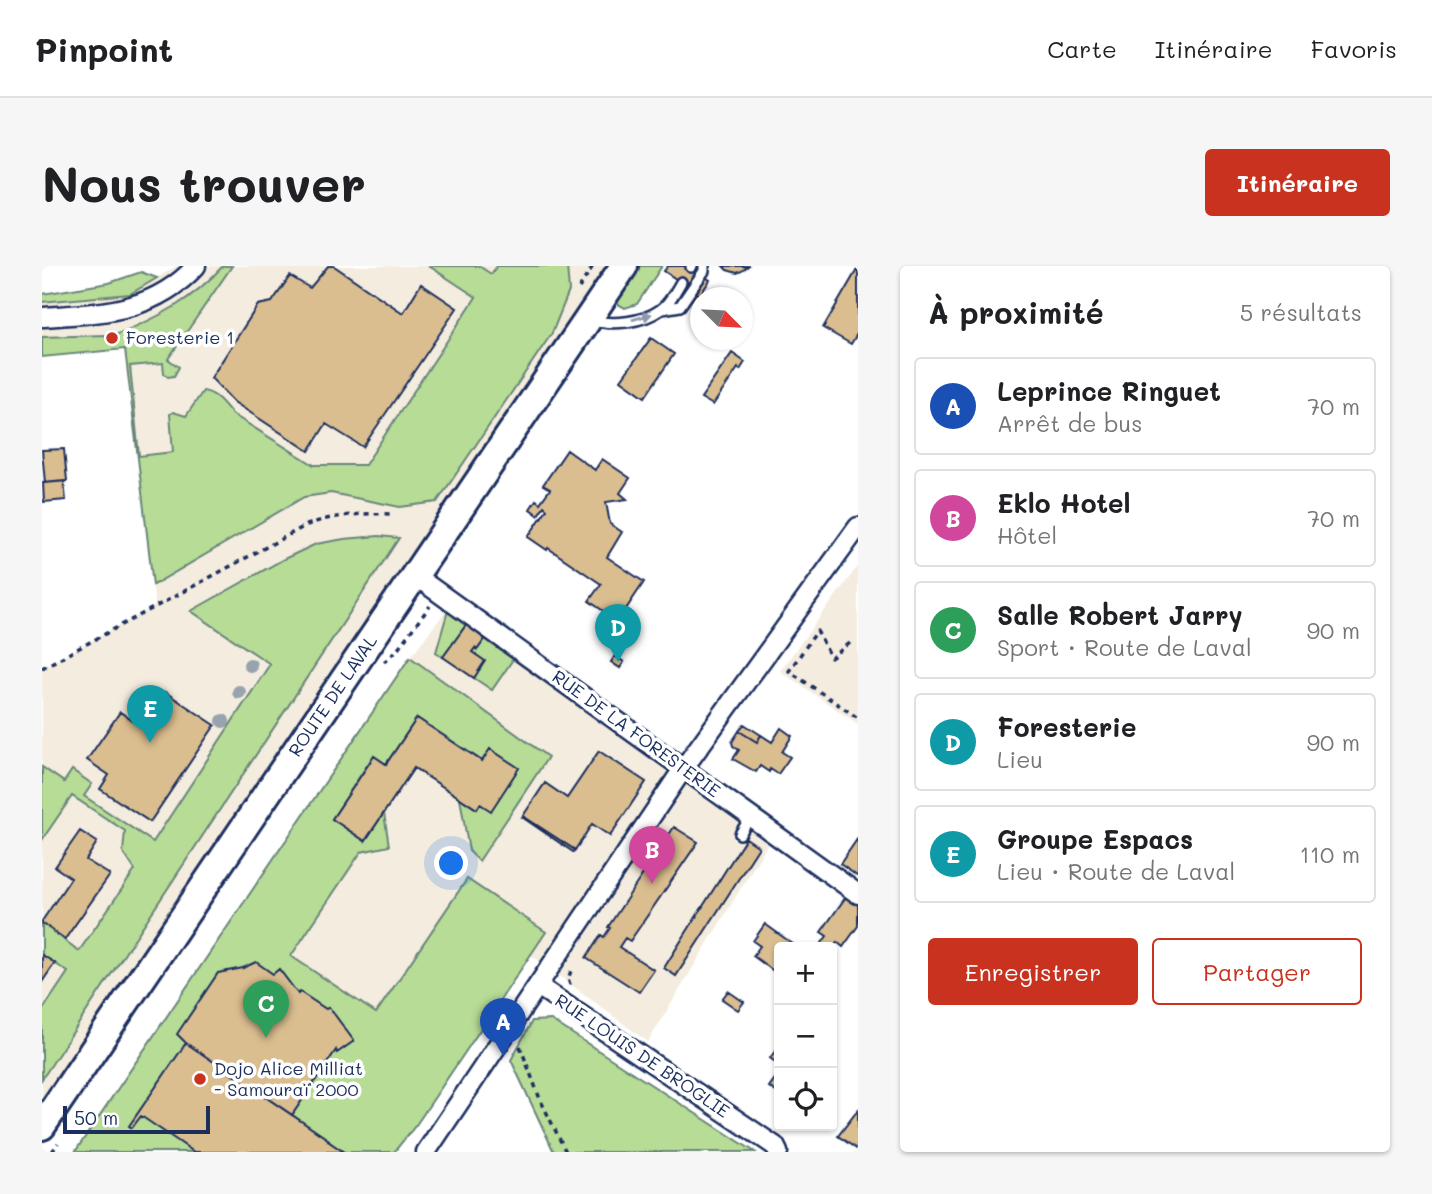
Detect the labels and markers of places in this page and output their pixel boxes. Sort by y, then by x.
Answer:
place label: Foresterie 1 [126,325,234,349]
marker: Foresterie 1 [104,330,120,346]
pin: D [595,604,641,662]
pin: E [127,685,173,743]
pin: B [629,826,675,884]
pin: C [243,980,289,1038]
pin: A [480,998,526,1056]
place label: Dojo Alice Milliat - Samouraï 2000 [214,1056,363,1101]
marker: Dojo Alice Milliat - Samouraï 2000 [192,1071,208,1087]

